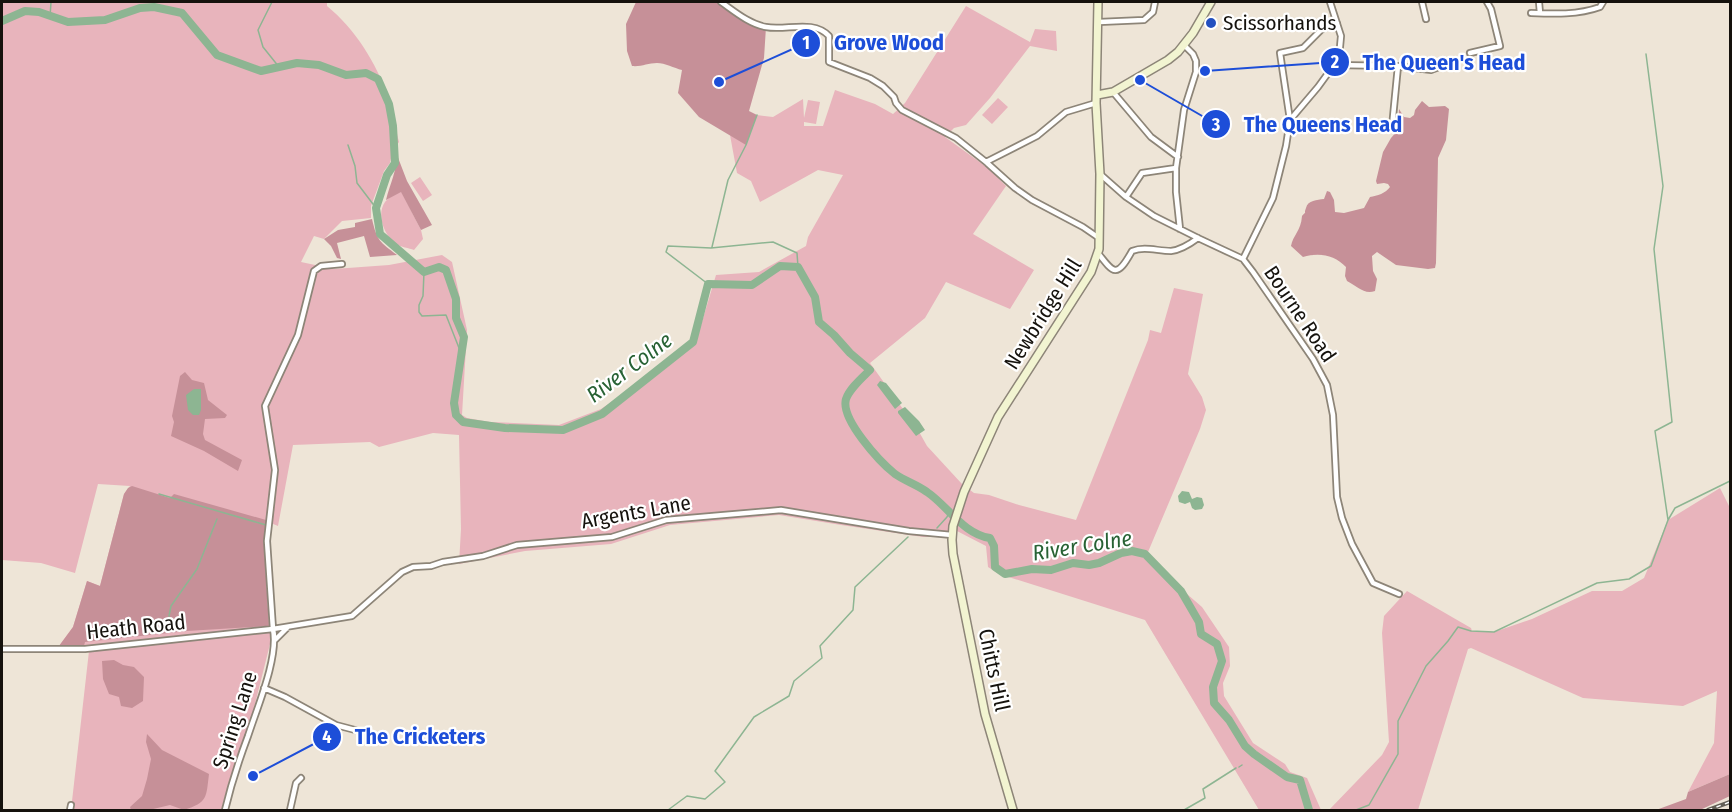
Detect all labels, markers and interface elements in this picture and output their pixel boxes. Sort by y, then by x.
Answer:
place label: Scissorhands [1223,10,1336,36]
marker: Scissorhands [1204,16,1218,30]
callout: Grove Wood [791,23,956,63]
text: Grove Wood [834,29,944,56]
text: 1 [802,32,810,54]
callout: The Queen's Head [1320,42,1537,82]
text: The Queen's Head [1363,49,1526,76]
text: 2 [1330,51,1339,73]
callout: The Queens Head [1201,104,1414,144]
text: The Queens Head [1244,111,1402,138]
text: 3 [1211,114,1221,136]
street label: Newbridge Hill [999,253,1088,374]
street label: Bourne Road [1258,261,1342,367]
water label: River Colne [581,326,677,408]
street label: Argents Lane [579,490,693,534]
water label: River Colne [1031,524,1134,567]
street label: Heath Road [85,609,187,645]
street label: Chitts Hill [973,626,1015,714]
street label: Spring Lane [207,668,263,772]
callout: The Cricketers [312,717,497,757]
text: The Cricketers [355,723,486,750]
text: 4 [322,726,332,748]

